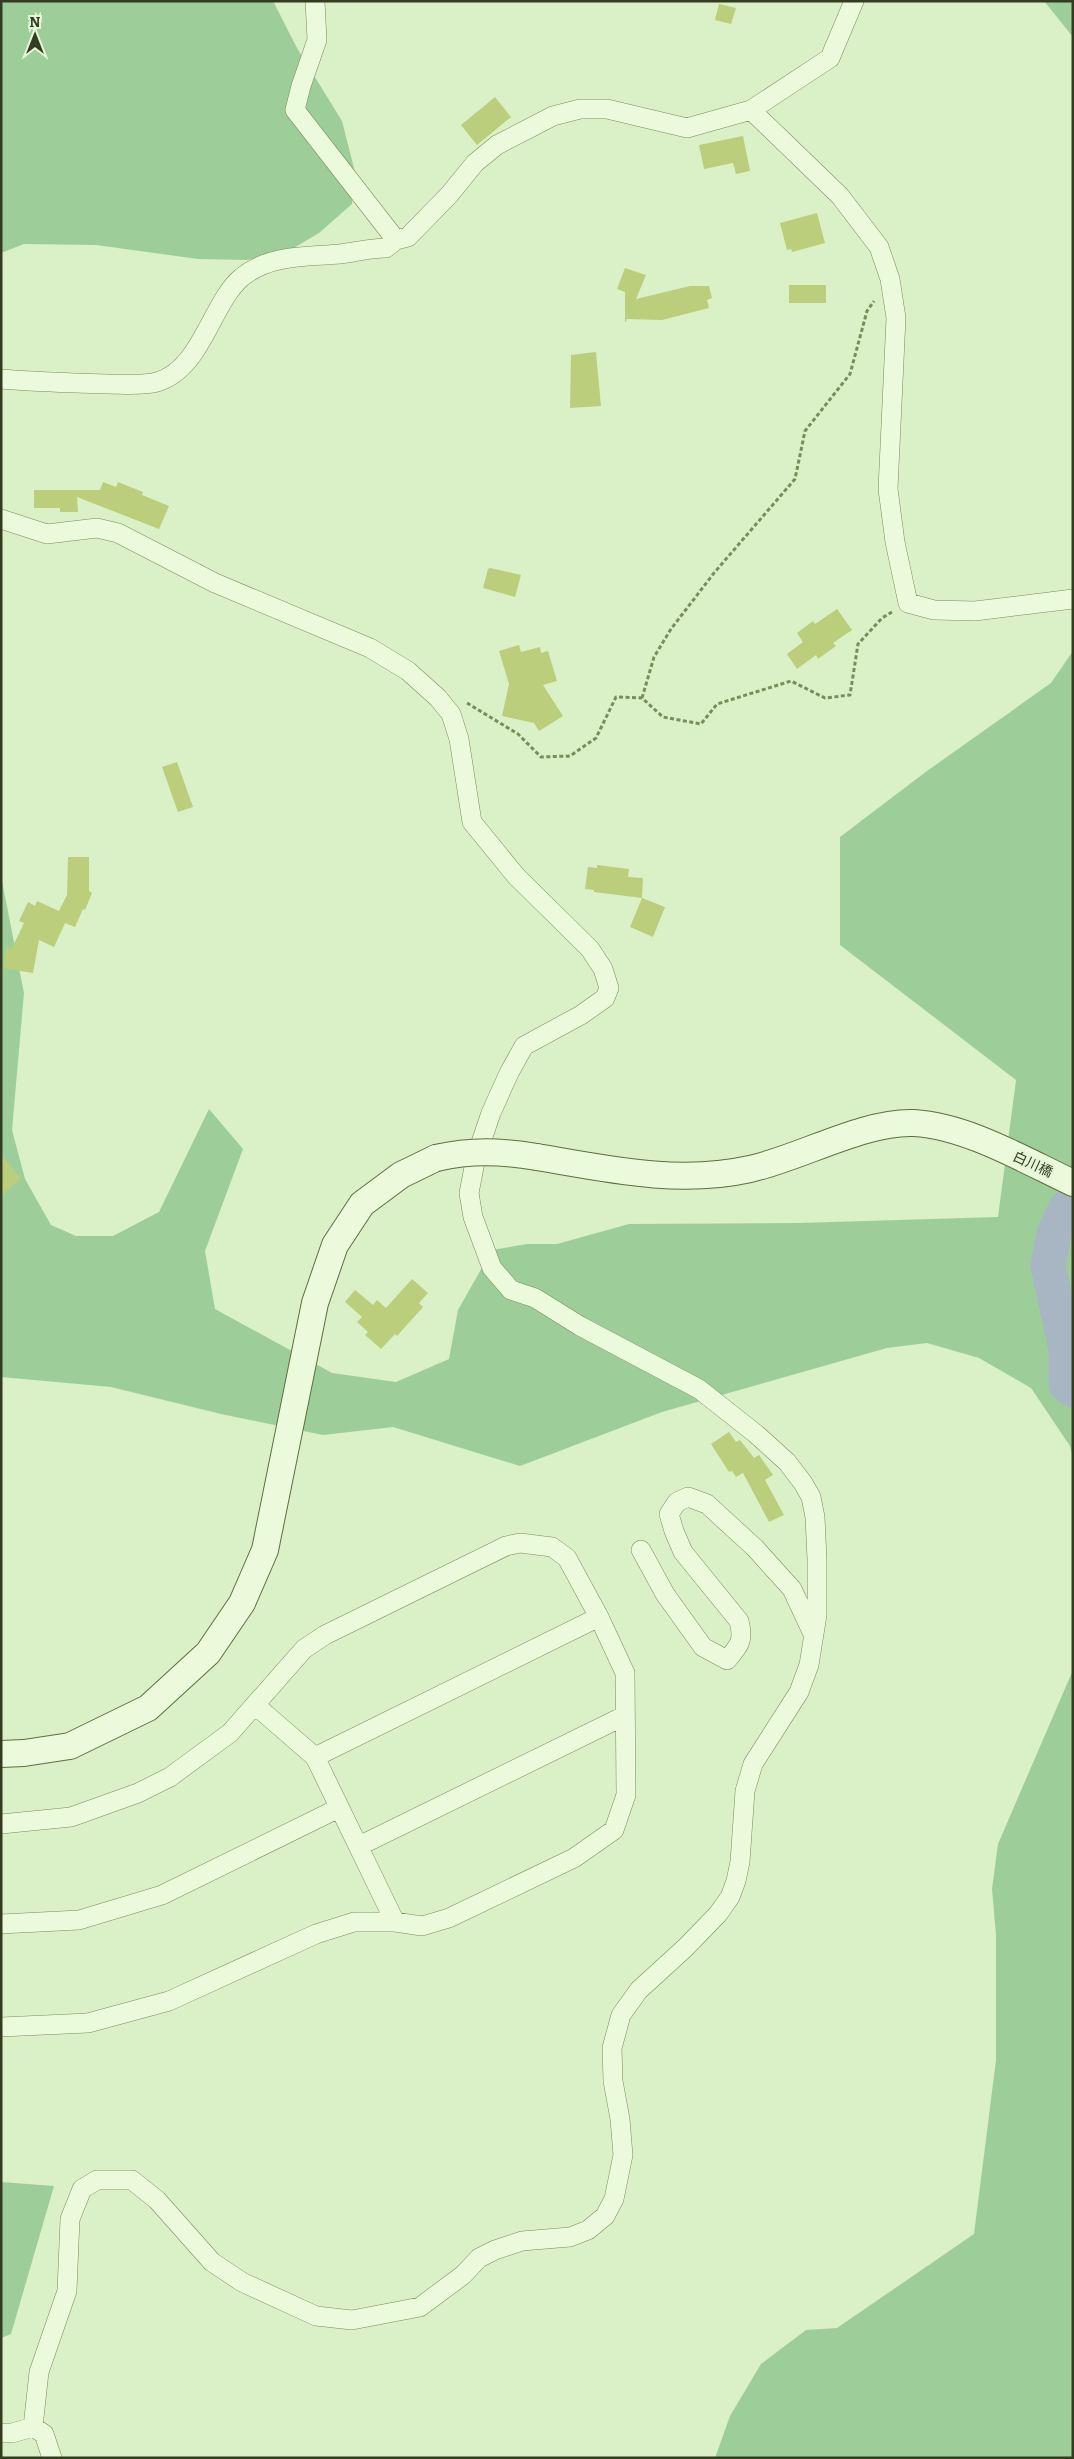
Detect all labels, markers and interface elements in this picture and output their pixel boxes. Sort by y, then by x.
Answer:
north arrow [10,10,60,60]
text: N [30,14,41,31]
street label: 白川橋 [1010,1148,1055,1181]

